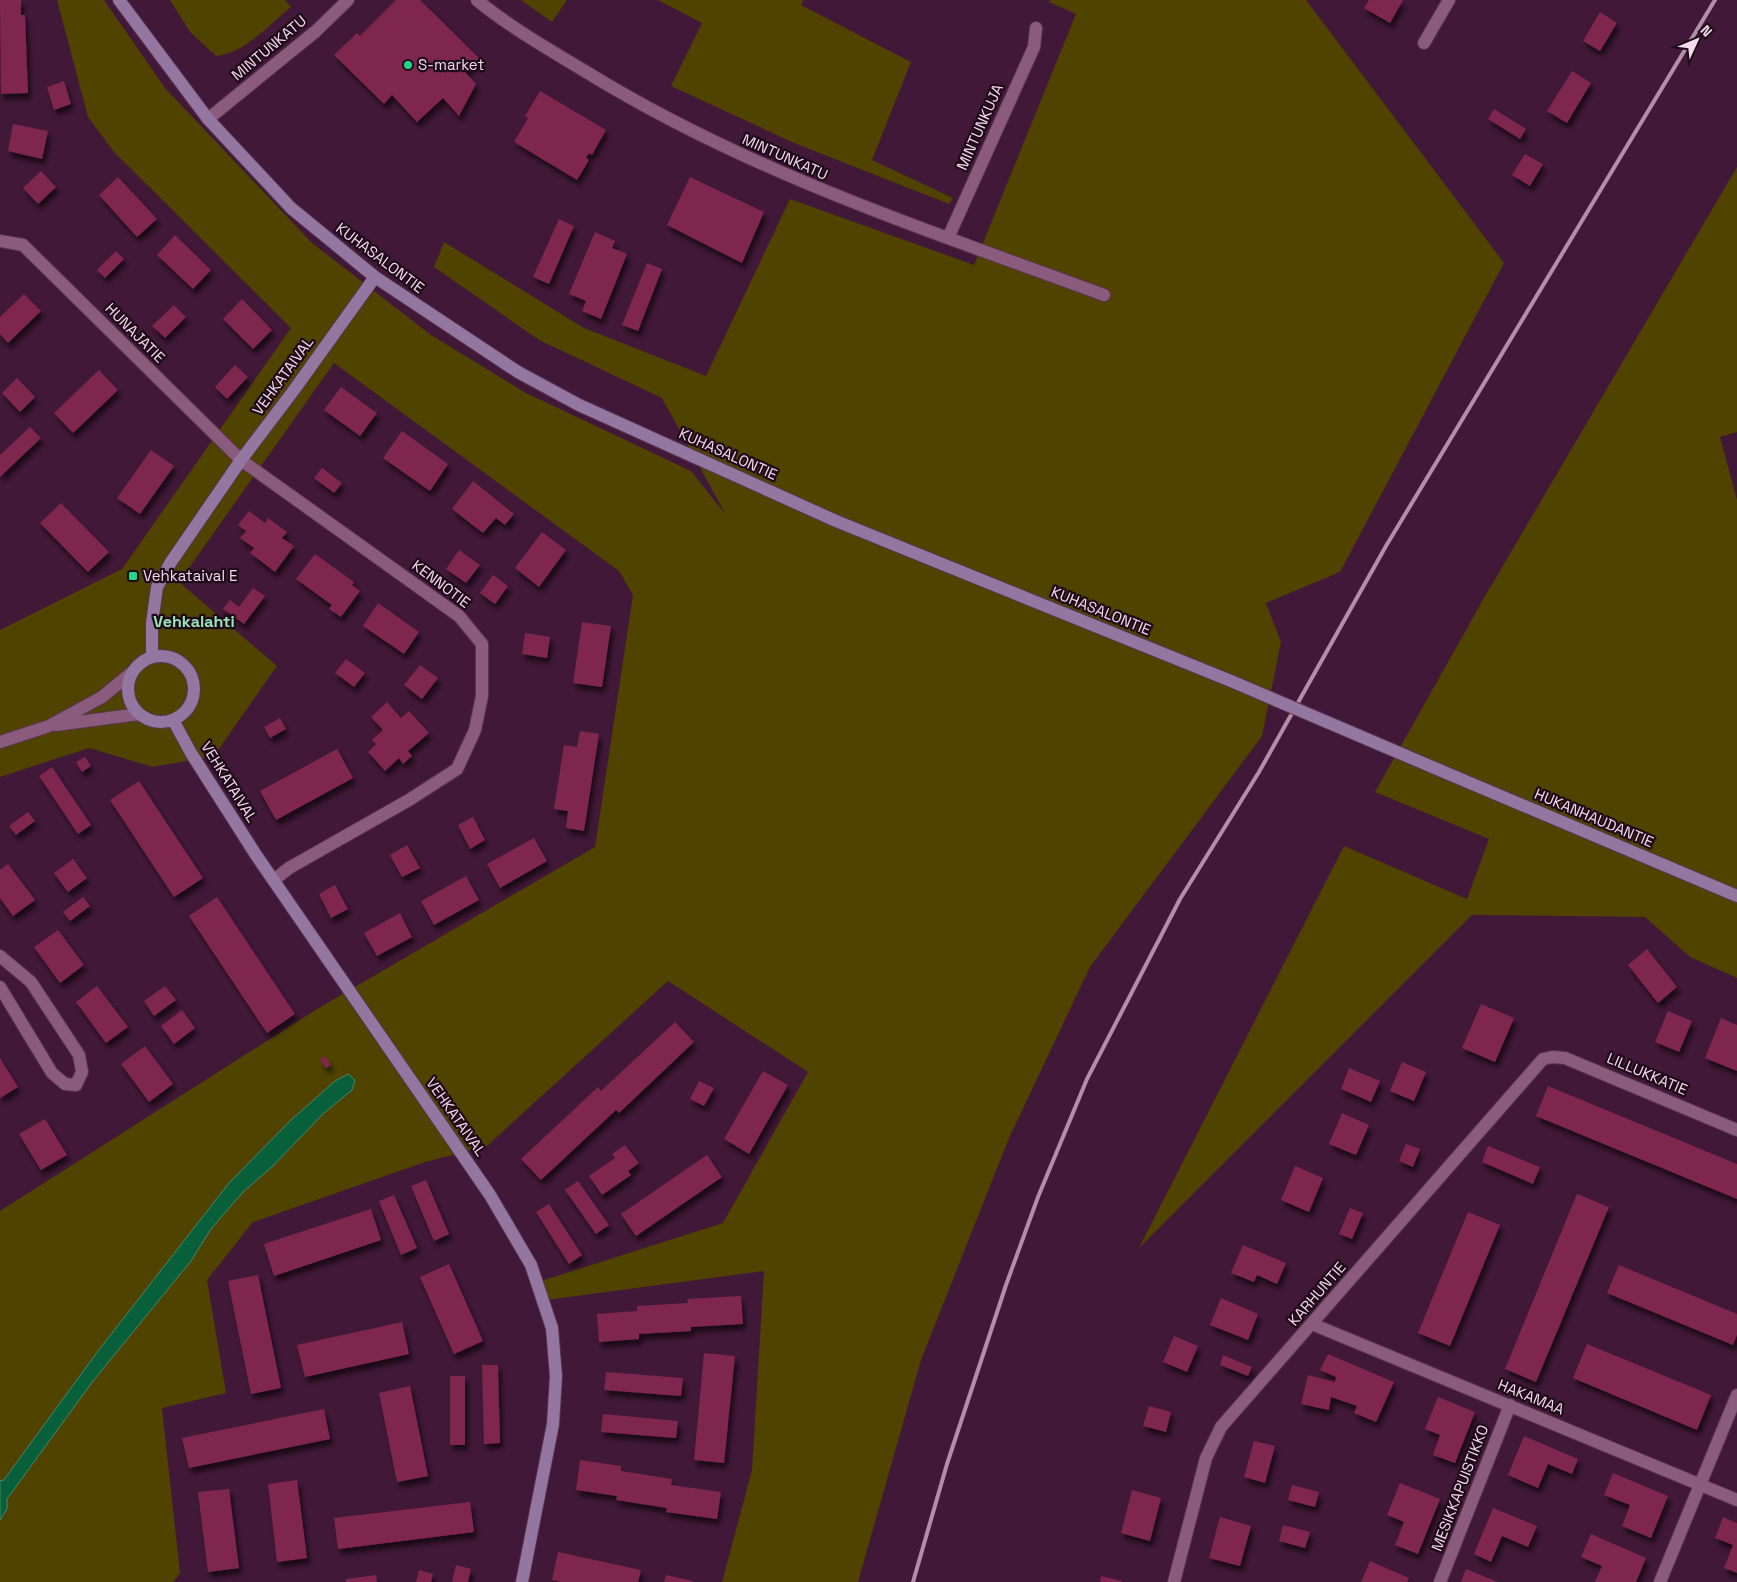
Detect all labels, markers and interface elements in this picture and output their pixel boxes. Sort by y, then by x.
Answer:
street label: MINTUNKATU [227,11,310,84]
north arrow [1672,15,1722,65]
text: N [1697,21,1716,41]
place label: S-market [418,55,484,74]
marker: S-market [402,59,414,71]
street label: MINTUNKUJA [952,80,1007,173]
street label: MINTUNKATU [739,129,831,184]
street label: KUHASALONTIE [332,218,428,297]
street label: HUNAJATIE [101,299,169,367]
street label: VEHKATAIVAL [248,333,317,418]
street label: KUHASALONTIE [676,423,780,484]
street label: KENNOTIE [408,556,474,612]
place label: Vehkataival E [143,566,237,585]
marker: Vehkataival E [127,570,139,582]
street label: KUHASALONTIE [1049,582,1154,639]
district label: Vehkalahti [153,611,235,632]
street label: VEHKATAIVAL [197,738,262,826]
street label: HUKANHAUDANTIE [1532,784,1657,851]
street label: LILLUKKATIE [1604,1048,1690,1099]
street label: VEHKATAIVAL [422,1074,491,1160]
street label: KARHUNTIE [1284,1258,1350,1330]
street label: HAKAMAA [1495,1375,1568,1419]
street label: MESIKKAPUISTIKKO [1427,1422,1492,1554]

